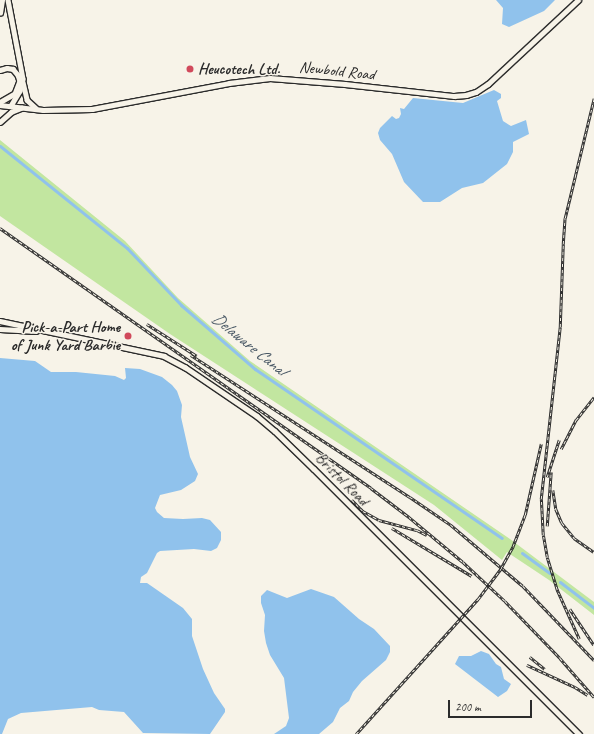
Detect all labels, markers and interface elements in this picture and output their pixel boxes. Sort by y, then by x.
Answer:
street label: Newbold Road [298,58,376,84]
place label: Heucotech Ltd. [198,59,280,79]
marker: Heucotech Ltd. [185,64,195,74]
water label: Delaware Canal [208,308,290,380]
place label: Pick-a-Part Home of Junk Yard Barbie [11,317,120,355]
marker: Pick-a-Part Home of Junk Yard Barbie [123,331,133,341]
street label: Bristol Road [312,449,372,509]
scale bar [450,692,534,718]
text: 200 m [455,699,481,715]

